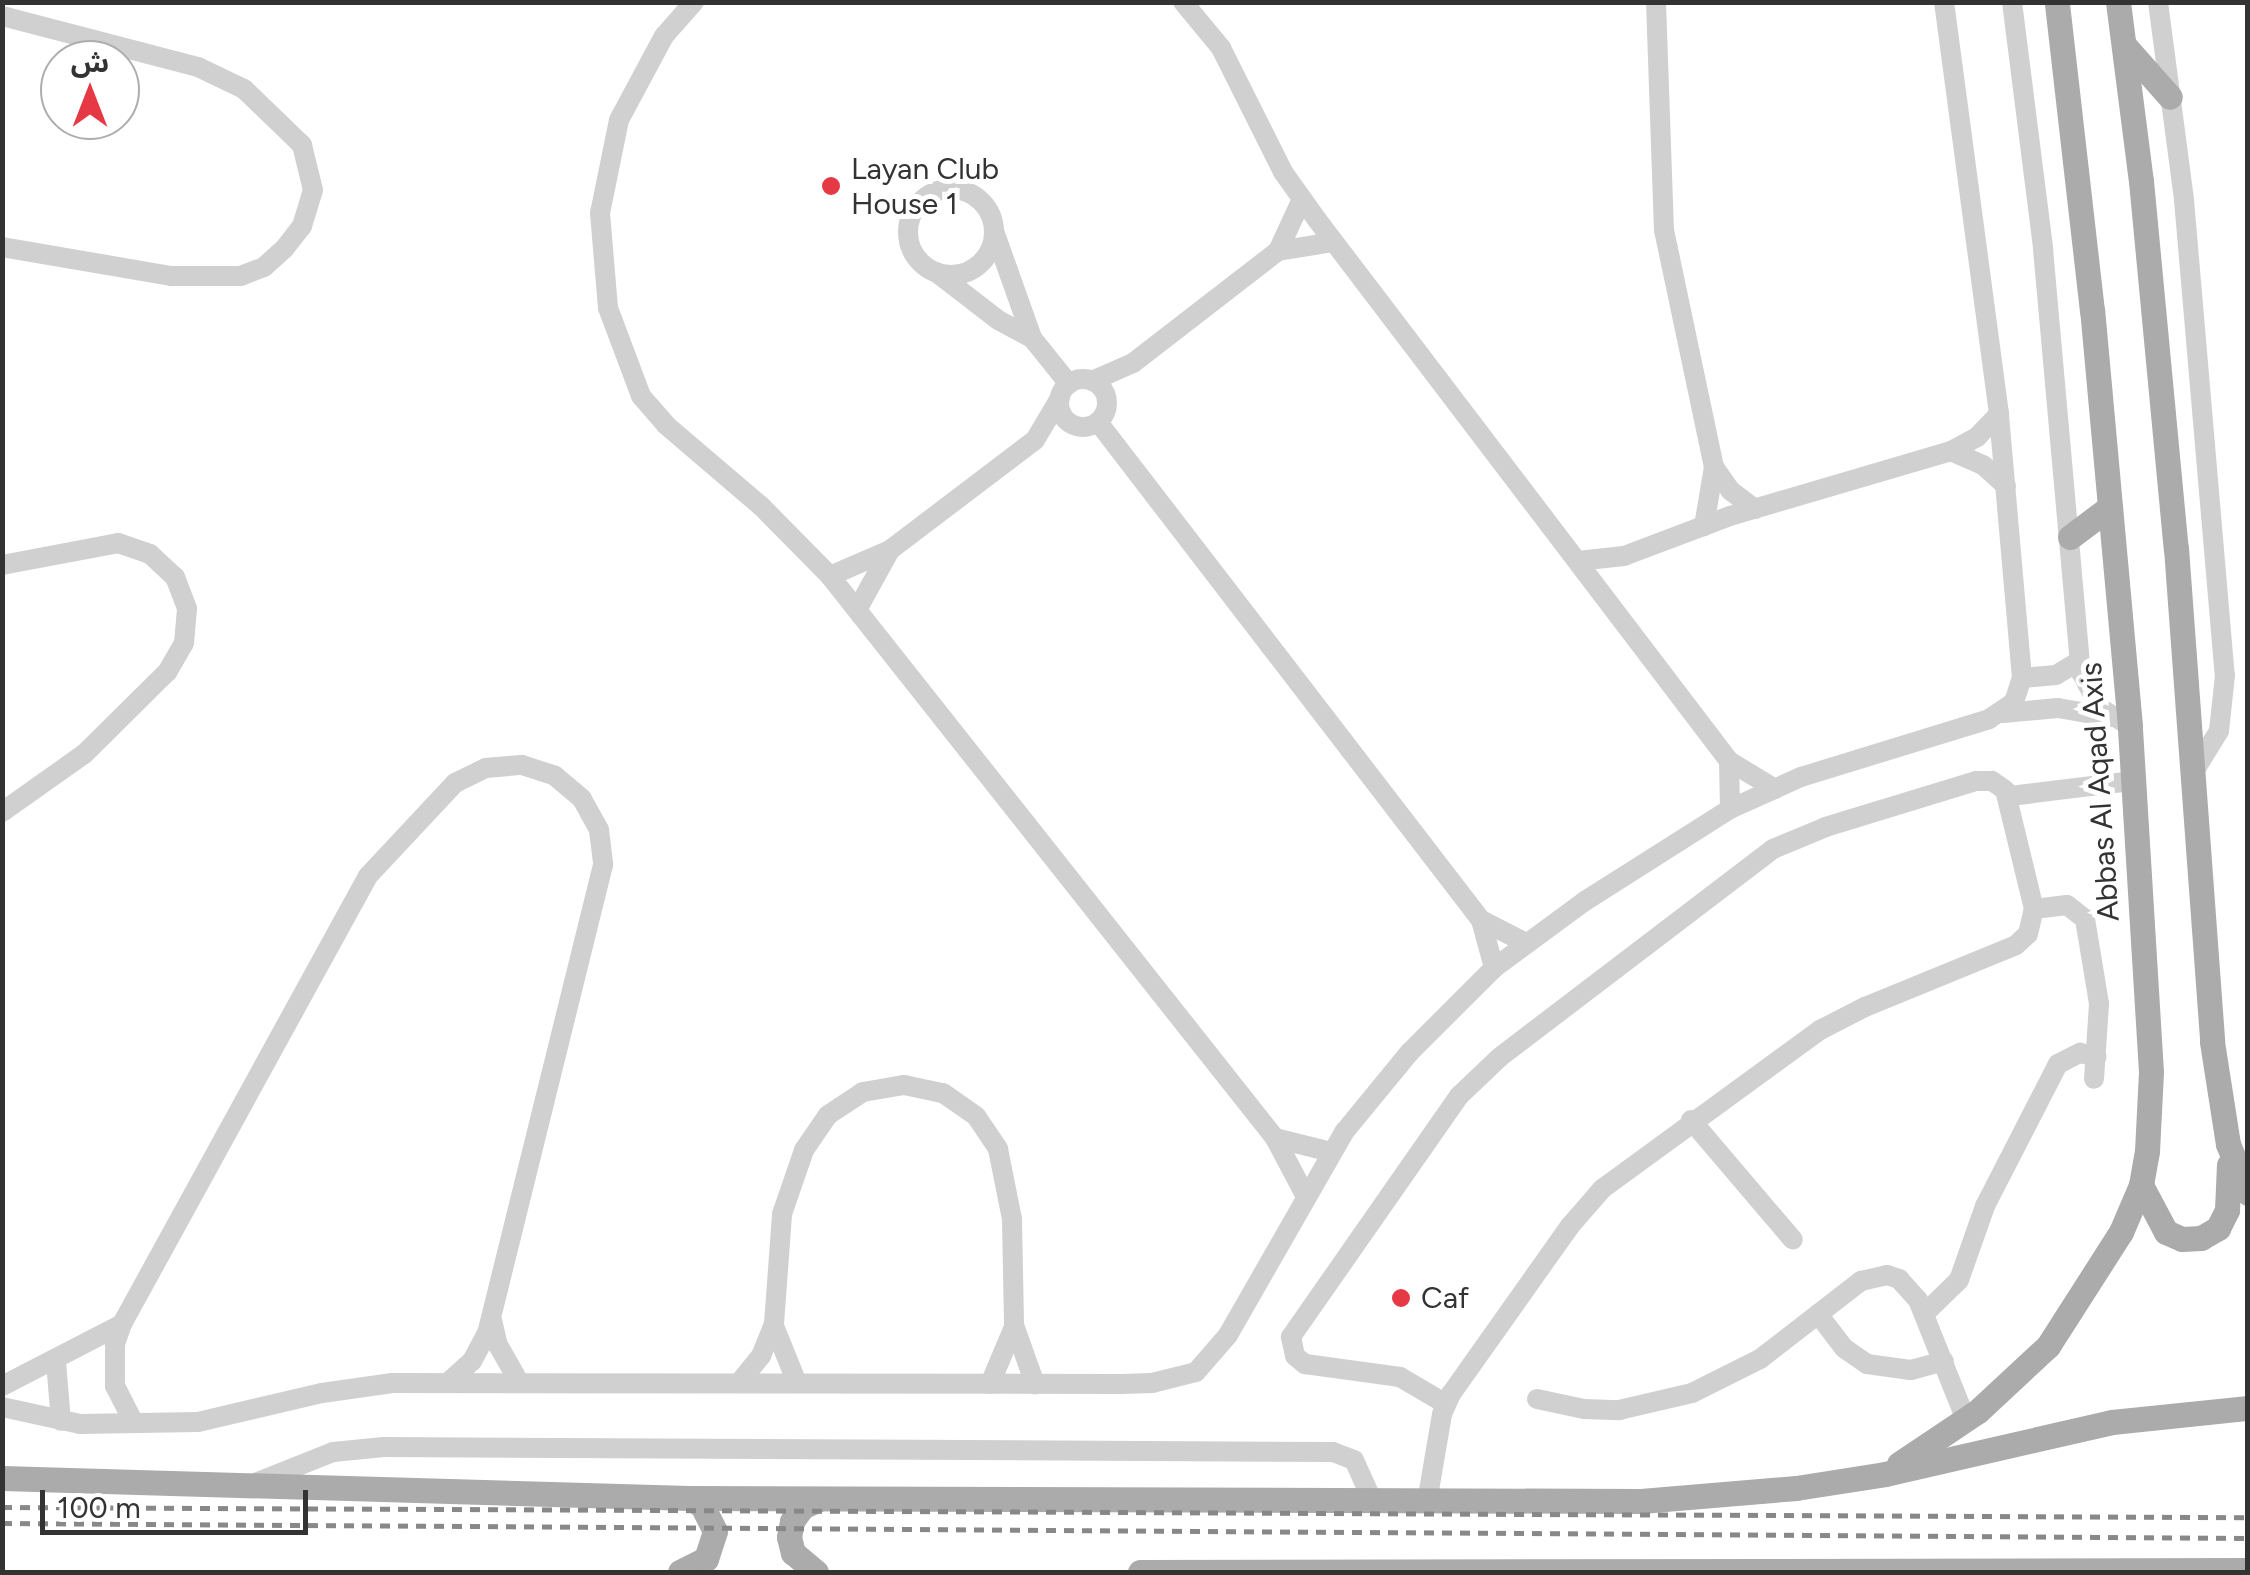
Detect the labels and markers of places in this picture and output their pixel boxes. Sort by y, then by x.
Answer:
place label: Layan Club House 1 [851,151,999,222]
marker: Layan Club House 1 [820,175,842,197]
place label: Caf [1421,1280,1469,1316]
marker: Caf [1390,1287,1412,1309]

